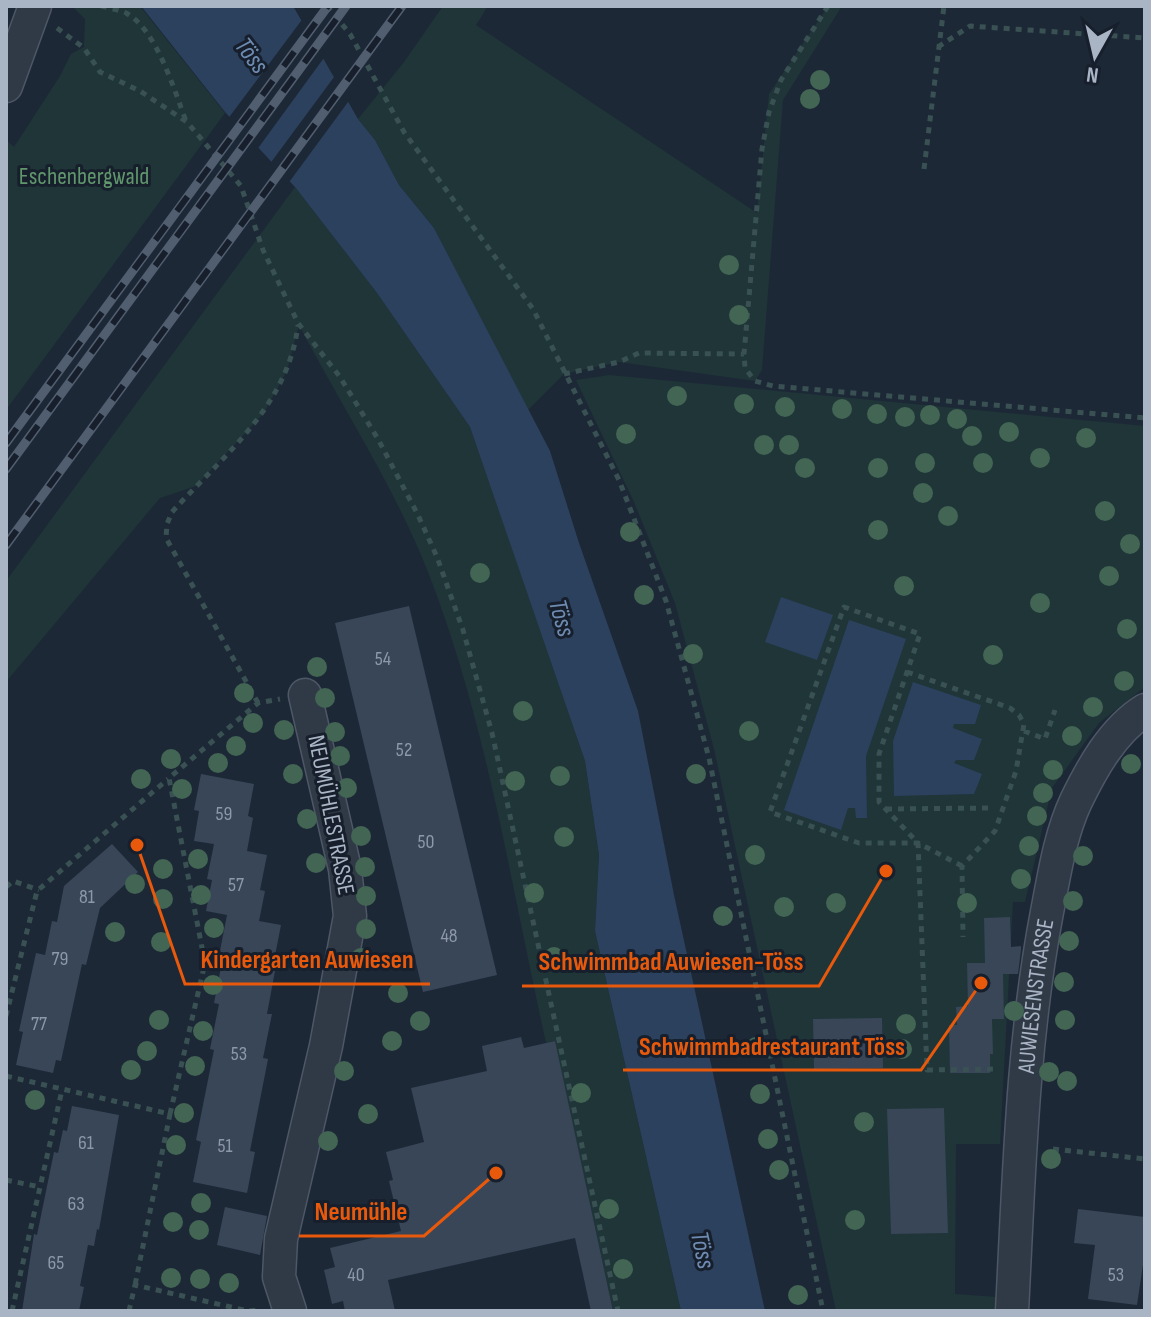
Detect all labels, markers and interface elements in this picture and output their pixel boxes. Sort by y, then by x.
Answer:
north arrow [1055,16,1135,96]
water label: Töss [227,32,275,80]
text: N [1085,60,1100,89]
park label: Eschenbergwald [19,162,149,191]
water label: Töss [541,596,581,640]
house number: 54 [375,647,391,671]
street label: NEUMÜHLESTRASSE [301,733,361,897]
house number: 52 [396,738,412,762]
house number: 59 [216,802,232,826]
house number: 50 [418,830,434,854]
house number: 57 [228,873,244,897]
house number: 81 [79,885,95,909]
street label: AUWIESENSTRASSE [1011,916,1060,1076]
house number: 48 [440,924,458,948]
callout: Kindergarten Auwiesen [185,934,430,984]
callout: Schwimmbad Auwiesen-Töss [522,936,819,986]
text: Kindergarten Auwiesen [201,945,413,976]
house number: 79 [52,947,68,971]
text: Schwimmbad Auwiesen-Töss [539,947,803,978]
house number: 77 [31,1012,47,1036]
callout: Schwimmbadrestaurant Töss [623,1020,921,1070]
text: Schwimmbadrestaurant Töss [639,1032,905,1063]
house number: 53 [231,1042,247,1066]
house number: 61 [78,1131,94,1155]
house number: 51 [217,1134,233,1158]
callout: Neumühle [299,1186,424,1236]
house number: 63 [67,1192,85,1216]
text: Neumühle [315,1197,407,1228]
water label: Töss [683,1229,721,1271]
house number: 65 [48,1251,64,1275]
house number: 40 [347,1263,365,1287]
house number: 53 [1108,1263,1124,1287]

